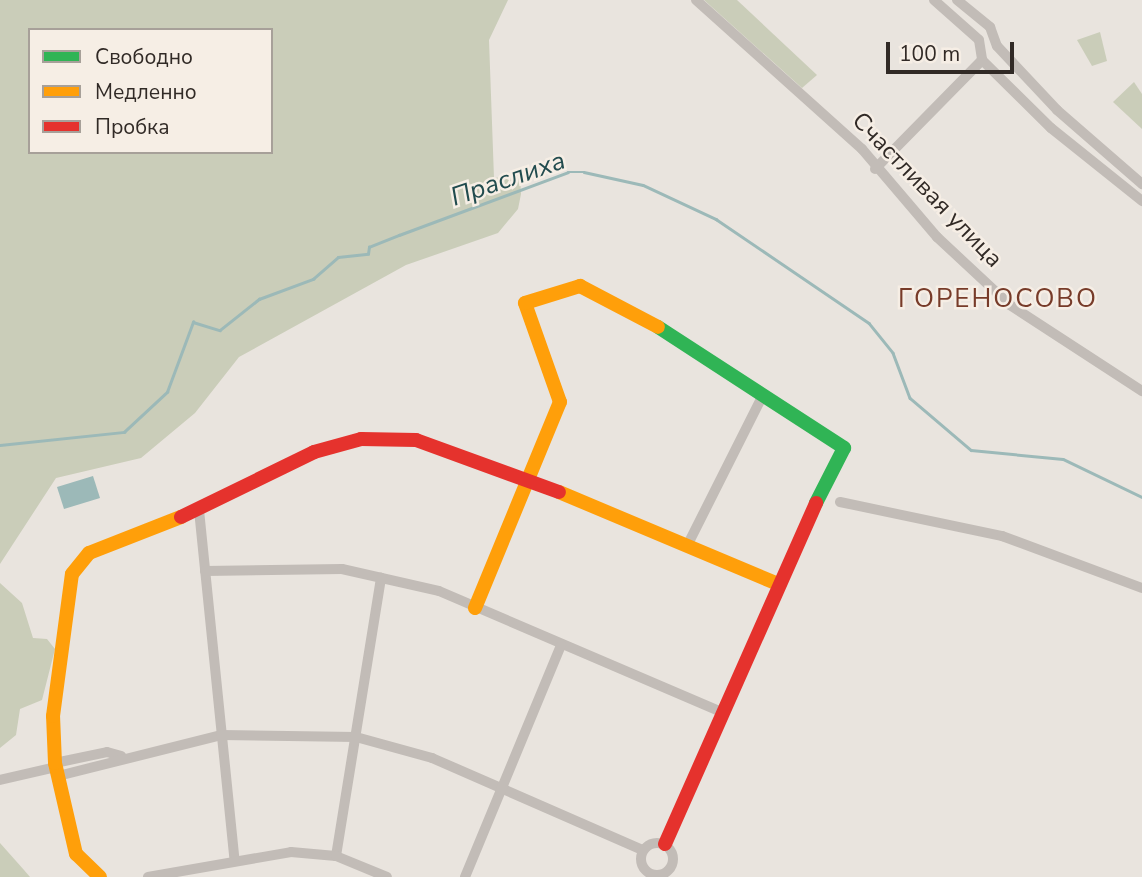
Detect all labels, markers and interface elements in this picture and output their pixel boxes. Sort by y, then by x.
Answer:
legend [28,28,273,154]
scale bar [890,28,1018,72]
text: 100 m [899,40,960,68]
text: Свободно [95,43,193,71]
text: Медленно [95,78,197,106]
street label: Счастливая улица [846,107,1008,273]
text: Пробка [95,113,169,141]
water label: Праслиха [447,145,569,213]
district label: ГОРЕНОСОВО [899,283,1097,315]

